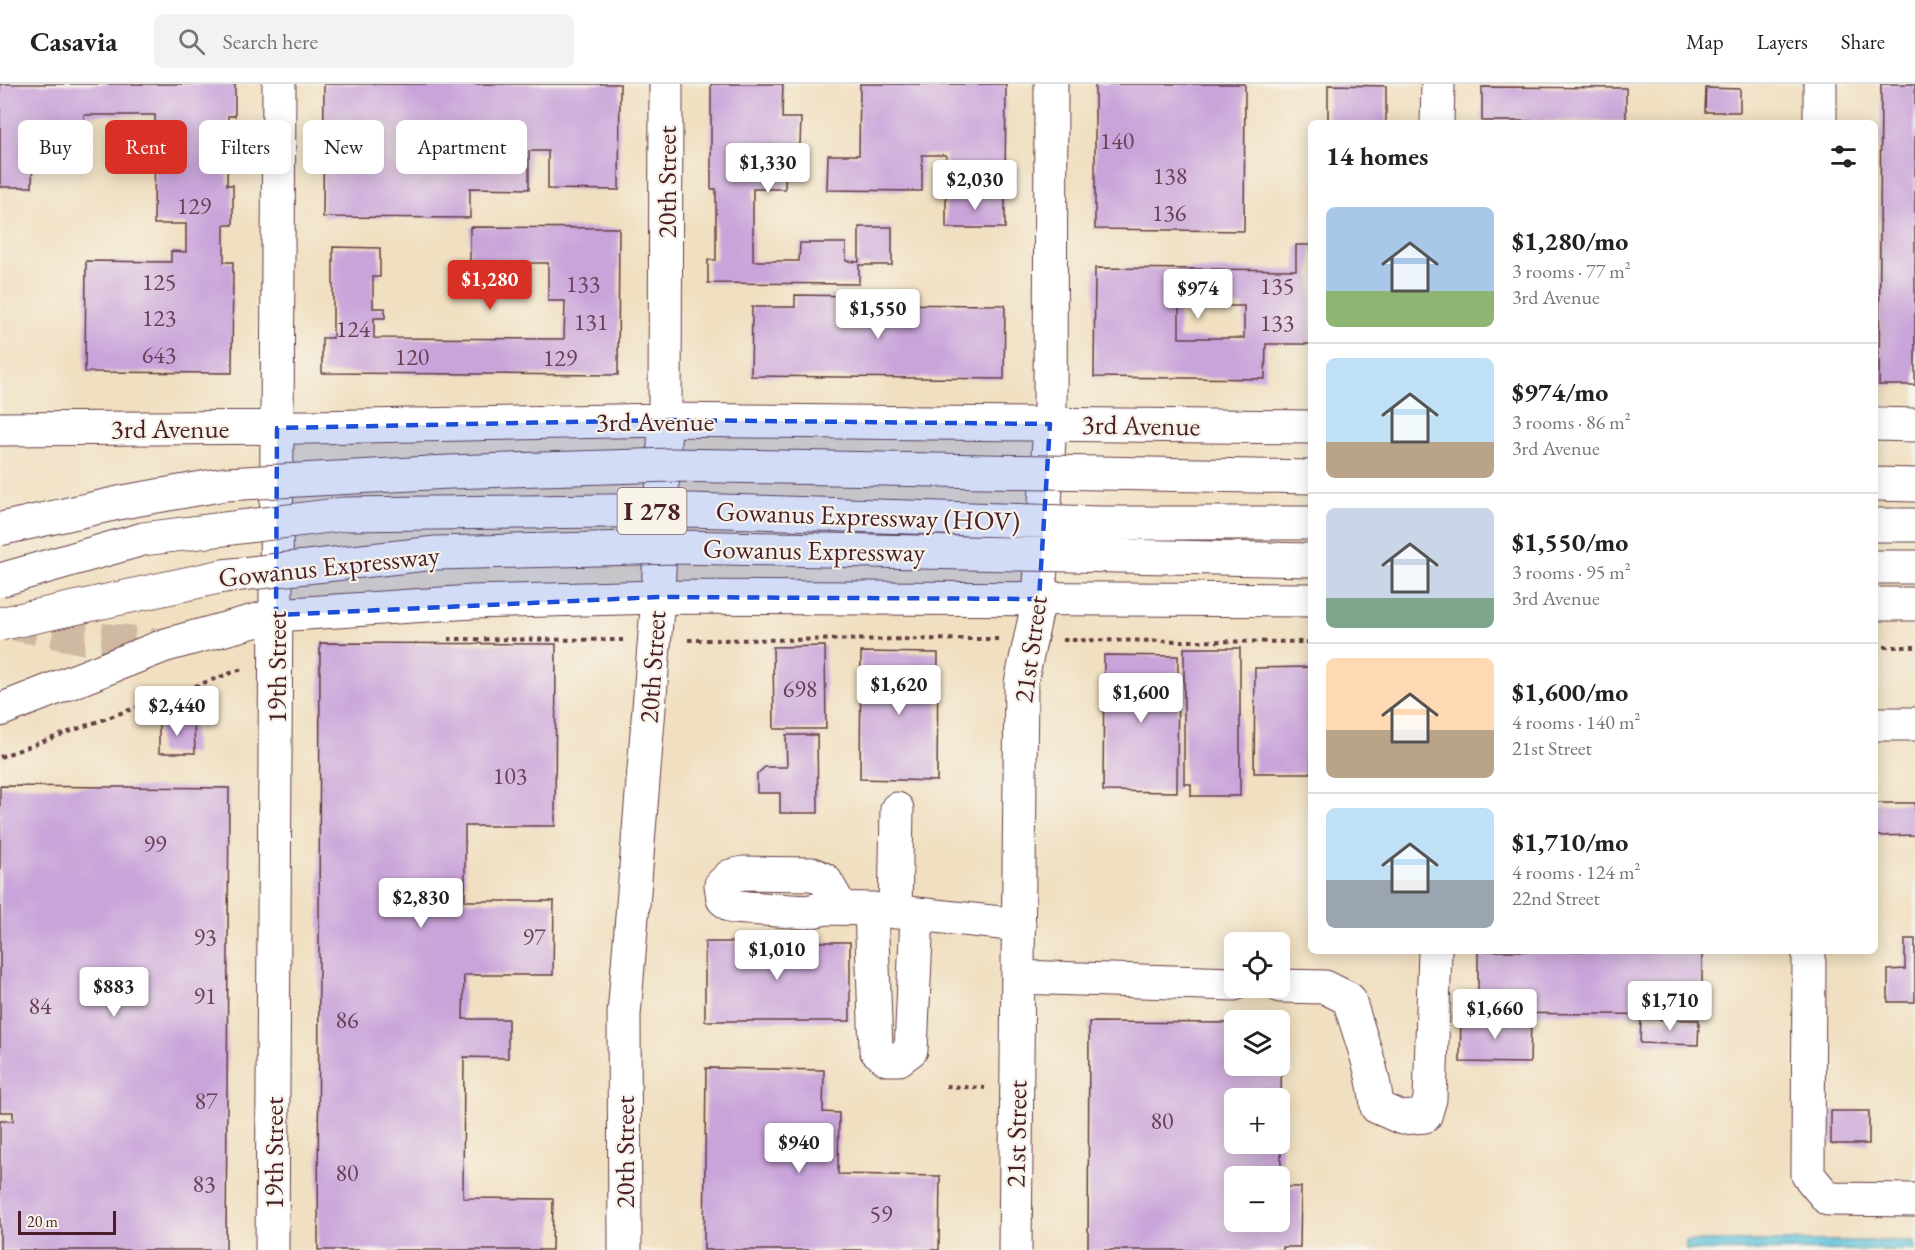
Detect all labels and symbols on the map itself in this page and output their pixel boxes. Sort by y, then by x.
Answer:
street label: 20th Street [649,125,684,239]
house number: 140 [1100,125,1134,156]
pin: $1,330 [719,143,817,194]
pin: $2,030 [926,160,1024,211]
house number: 138 [1153,160,1187,191]
house number: 129 [177,190,212,221]
house number: 136 [1152,197,1186,228]
pin: $1,280 [441,260,539,311]
house number: 125 [142,266,176,297]
house number: 133 [566,268,600,299]
pin: $974 [1162,269,1234,320]
house number: 135 [1260,270,1294,301]
pin: $1,550 [829,289,927,340]
house number: 123 [142,302,176,333]
house number: 131 [574,306,608,337]
house number: 133 [1260,307,1294,338]
house number: 124 [336,313,371,344]
house number: 643 [142,339,176,370]
house number: 120 [395,341,429,372]
house number: 129 [543,342,578,373]
street label: 3rd Avenue [596,404,714,439]
street label: 3rd Avenue [1081,406,1201,444]
street label: 3rd Avenue [111,411,229,446]
road number: I 278 [618,488,686,534]
street label: Gowanus Expressway (HOV) [715,493,1021,539]
street label: Gowanus Expressway [703,531,926,569]
street label: Gowanus Expressway [217,537,442,595]
street label: 21st Street [1005,593,1055,705]
street label: 20th Street [631,609,673,725]
street label: 19th Street [259,610,294,724]
pin: $1,620 [850,665,948,716]
house number: 698 [783,673,817,704]
pin: $1,600 [1092,673,1190,724]
pin: $2,440 [128,686,226,737]
house number: 103 [493,760,527,791]
house number: 99 [143,828,167,859]
pin: $2,830 [372,878,470,929]
house number: 93 [193,921,217,952]
house number: 97 [522,921,546,952]
pin: $1,010 [728,930,826,981]
pin: $883 [78,967,150,1018]
house number: 91 [193,980,217,1011]
pin: $1,710 [1621,981,1719,1032]
pin: $1,660 [1446,989,1544,1040]
house number: 84 [28,990,52,1021]
house number: 86 [335,1004,359,1035]
street label: 21st Street [998,1079,1034,1188]
house number: 87 [194,1085,218,1116]
street label: 20th Street [607,1095,642,1209]
street label: 19th Street [256,1096,291,1210]
house number: 80 [1150,1105,1174,1136]
pin: $940 [763,1123,835,1174]
house number: 80 [335,1157,359,1188]
house number: 83 [192,1168,216,1199]
house number: 59 [869,1198,893,1229]
scale bar [18,1208,116,1236]

